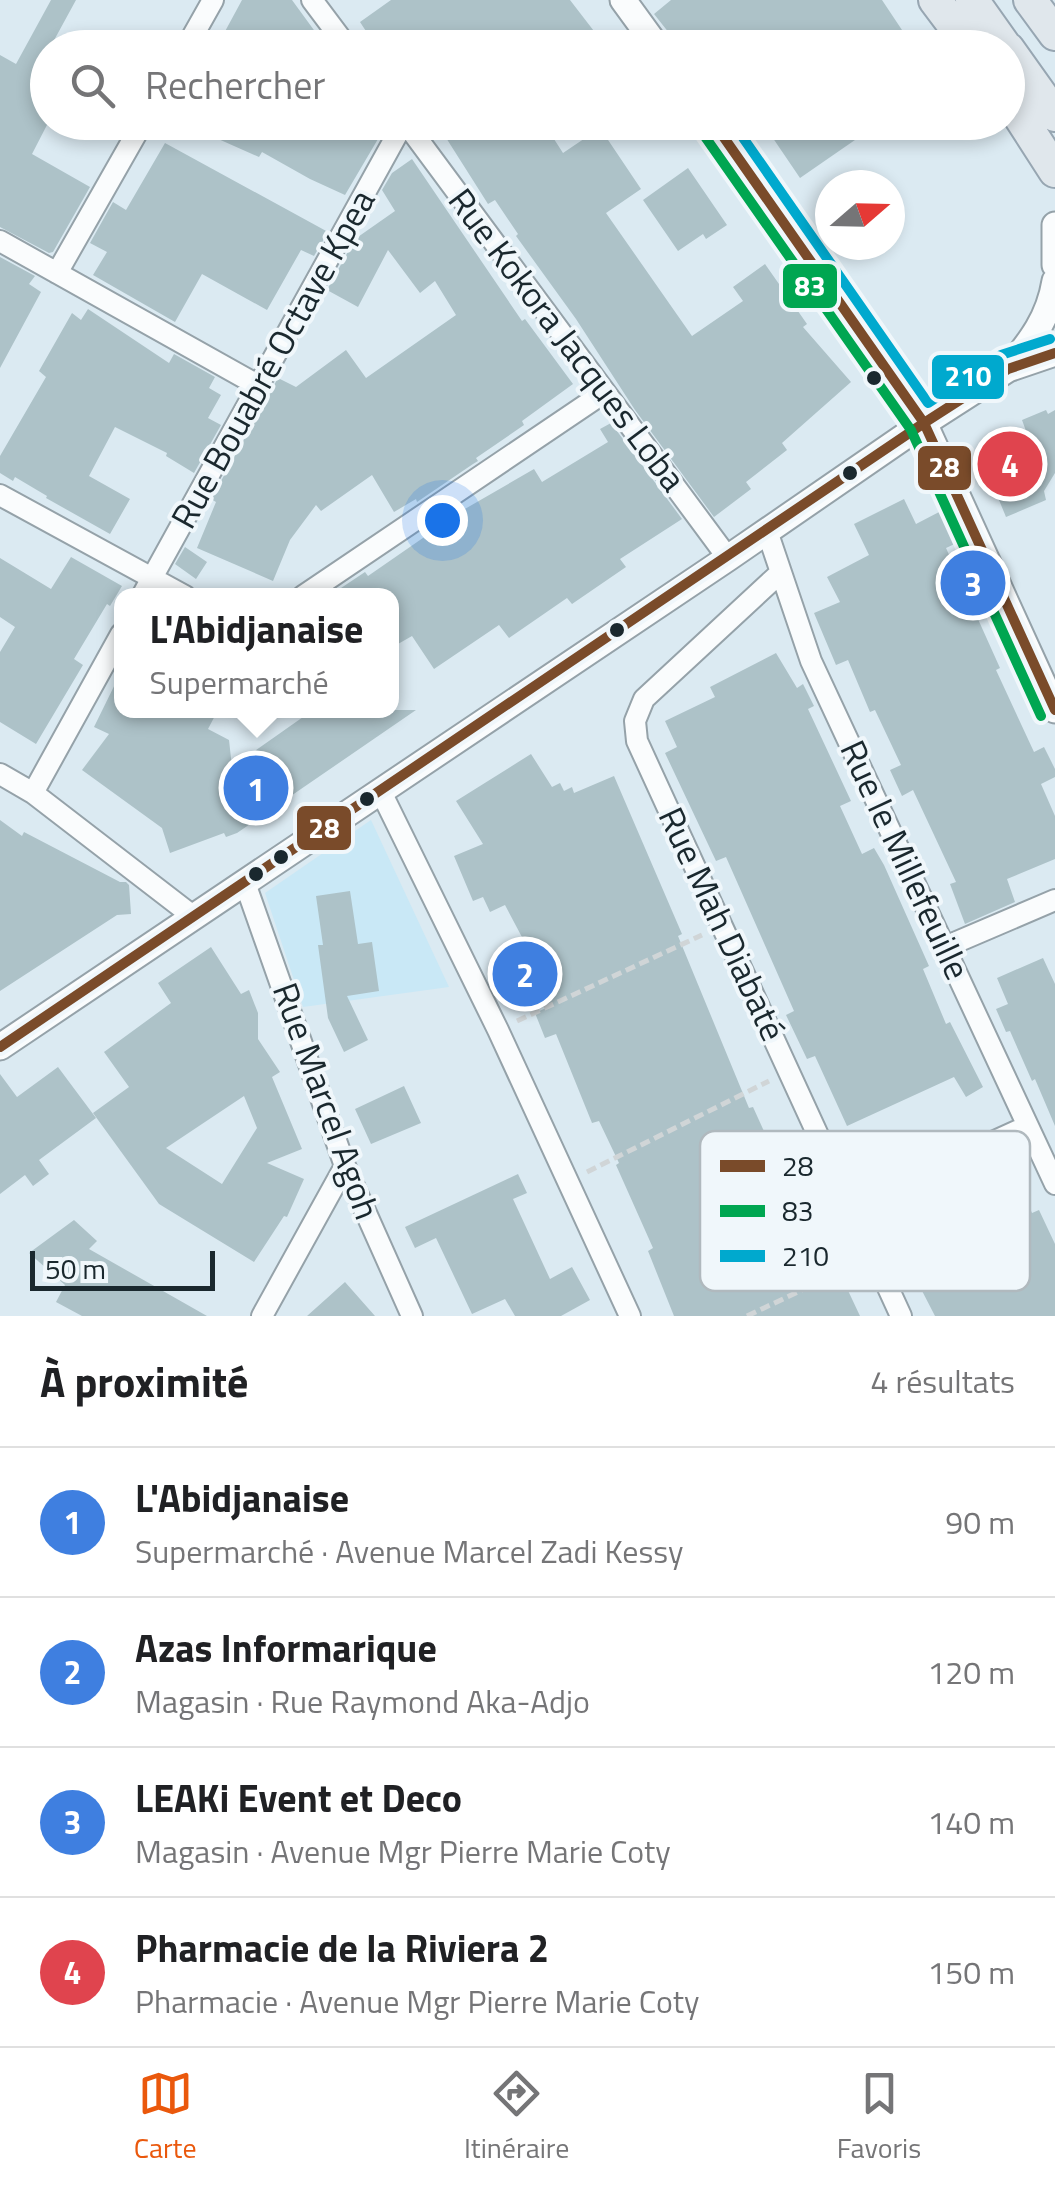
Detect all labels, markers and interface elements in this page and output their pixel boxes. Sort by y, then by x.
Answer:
search box [30,30,1025,140]
text: Rechercher [145,56,326,114]
icon: search [65,58,120,113]
north arrow [815,170,905,260]
street label: Rue Kokora Jacques Loba [436,176,700,503]
street label: Rue Bouabré Octave Kpea [156,179,388,538]
line badge: 83 [781,262,839,310]
text: 83 [794,264,826,307]
line badge: 210 [930,353,1006,401]
text: 210 [944,354,992,397]
unlabelled marker [864,368,884,388]
pin: 4 [978,426,1042,502]
line badge: 28 [916,444,973,492]
text: 28 [928,445,960,488]
unlabelled marker [840,463,860,483]
your location [417,495,468,546]
pin: 3 [940,546,1006,620]
popup [114,588,399,718]
text: L'Abidjanaise [149,600,364,658]
unlabelled marker [607,620,627,640]
text: Supermarché [149,658,329,706]
street label: Rue le Millefeuille [827,731,985,988]
pin: 1 [224,750,288,826]
unlabelled marker [357,789,377,809]
street label: Rue Mah Diabaté [645,798,801,1049]
line badge: 28 [295,804,353,852]
text: 28 [308,806,340,849]
unlabelled marker [271,847,291,867]
unlabelled marker [246,864,266,884]
pin: 2 [492,936,558,1012]
street label: Rue Marcel Agoh [259,975,395,1227]
legend [700,1131,1030,1291]
text: 28 [782,1144,813,1187]
text: 83 [782,1189,813,1232]
text: 210 [782,1234,829,1277]
scale bar [30,1246,215,1290]
text: 50 m [45,1247,106,1290]
text: À proximité [40,1349,248,1413]
text: 4 résultats [870,1357,1015,1405]
text: L'Abidjanaise [135,1469,349,1527]
text: 1 [64,1498,81,1546]
text: 90 m [945,1498,1015,1546]
text: Supermarché · Avenue Marcel Zadi Kessy [135,1527,683,1575]
text: Azas Informarique [135,1619,437,1677]
text: 2 [64,1648,81,1696]
text: 120 m [927,1648,1015,1696]
text: Magasin · Rue Raymond Aka-Adjo [135,1677,590,1725]
text: LEAKi Event et Deco [135,1769,462,1827]
text: 3 [64,1798,81,1846]
text: 140 m [927,1798,1015,1846]
text: Magasin · Avenue Mgr Pierre Marie Coty [135,1827,671,1875]
text: Pharmacie de la Riviera 2 [135,1919,549,1977]
text: 4 [64,1948,81,1996]
text: 150 m [927,1948,1015,1996]
text: Pharmacie · Avenue Mgr Pierre Marie Coty [135,1977,699,2025]
tab: Carte [134,2066,197,2169]
tab: Itinéraire [464,2066,569,2169]
tab: Favoris [837,2066,921,2169]

